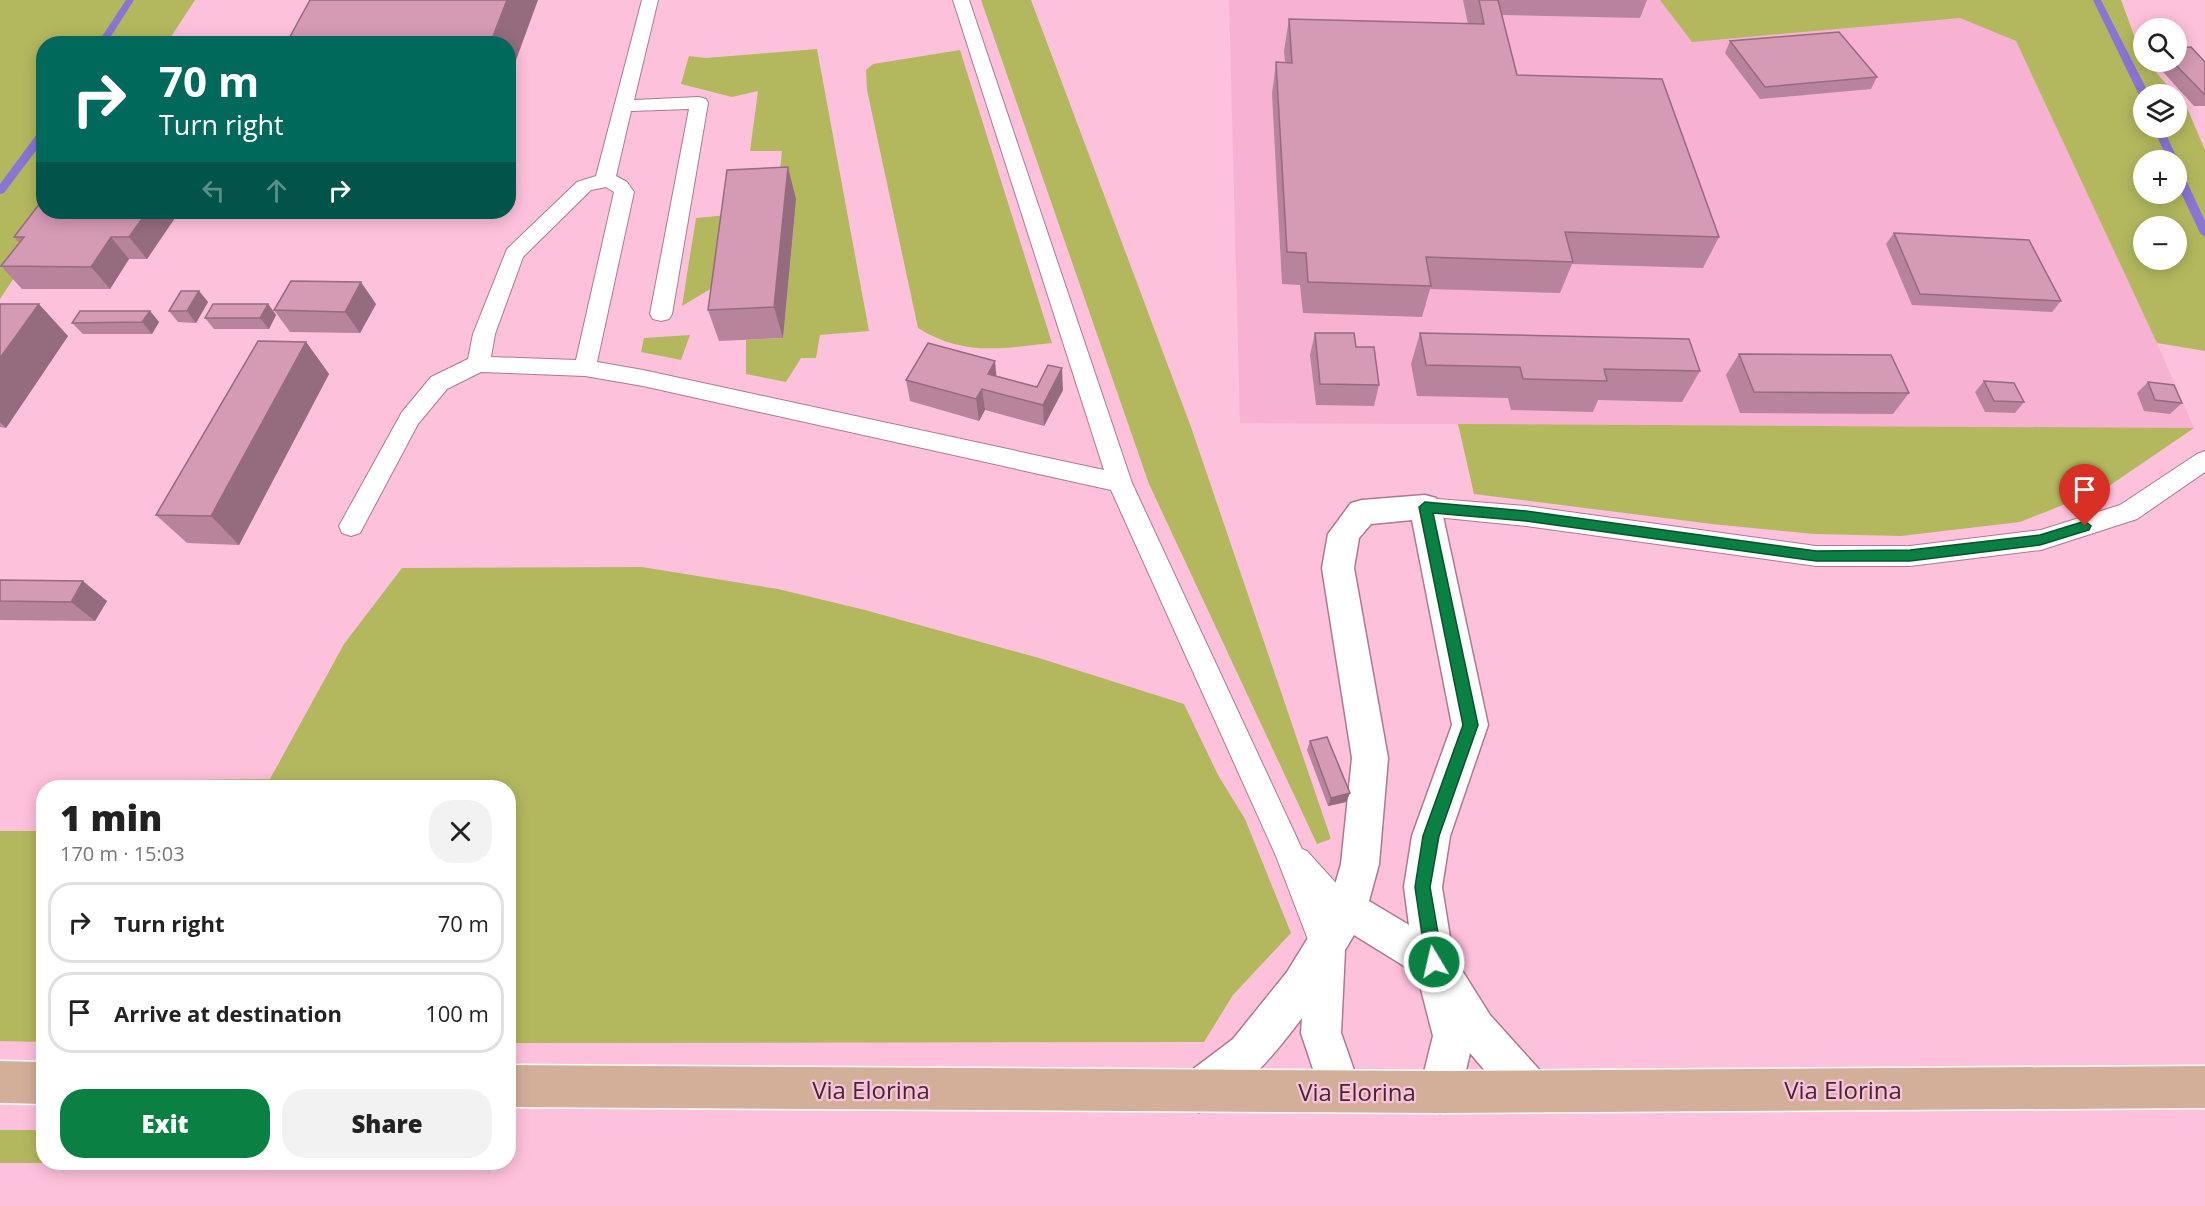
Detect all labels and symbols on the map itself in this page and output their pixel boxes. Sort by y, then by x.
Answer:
pin [2059,464,2110,526]
position arrow [1402,930,1466,994]
street label: Via Elorina [812,1073,930,1106]
street label: Via Elorina [1784,1073,1902,1106]
street label: Via Elorina [1298,1075,1416,1108]

